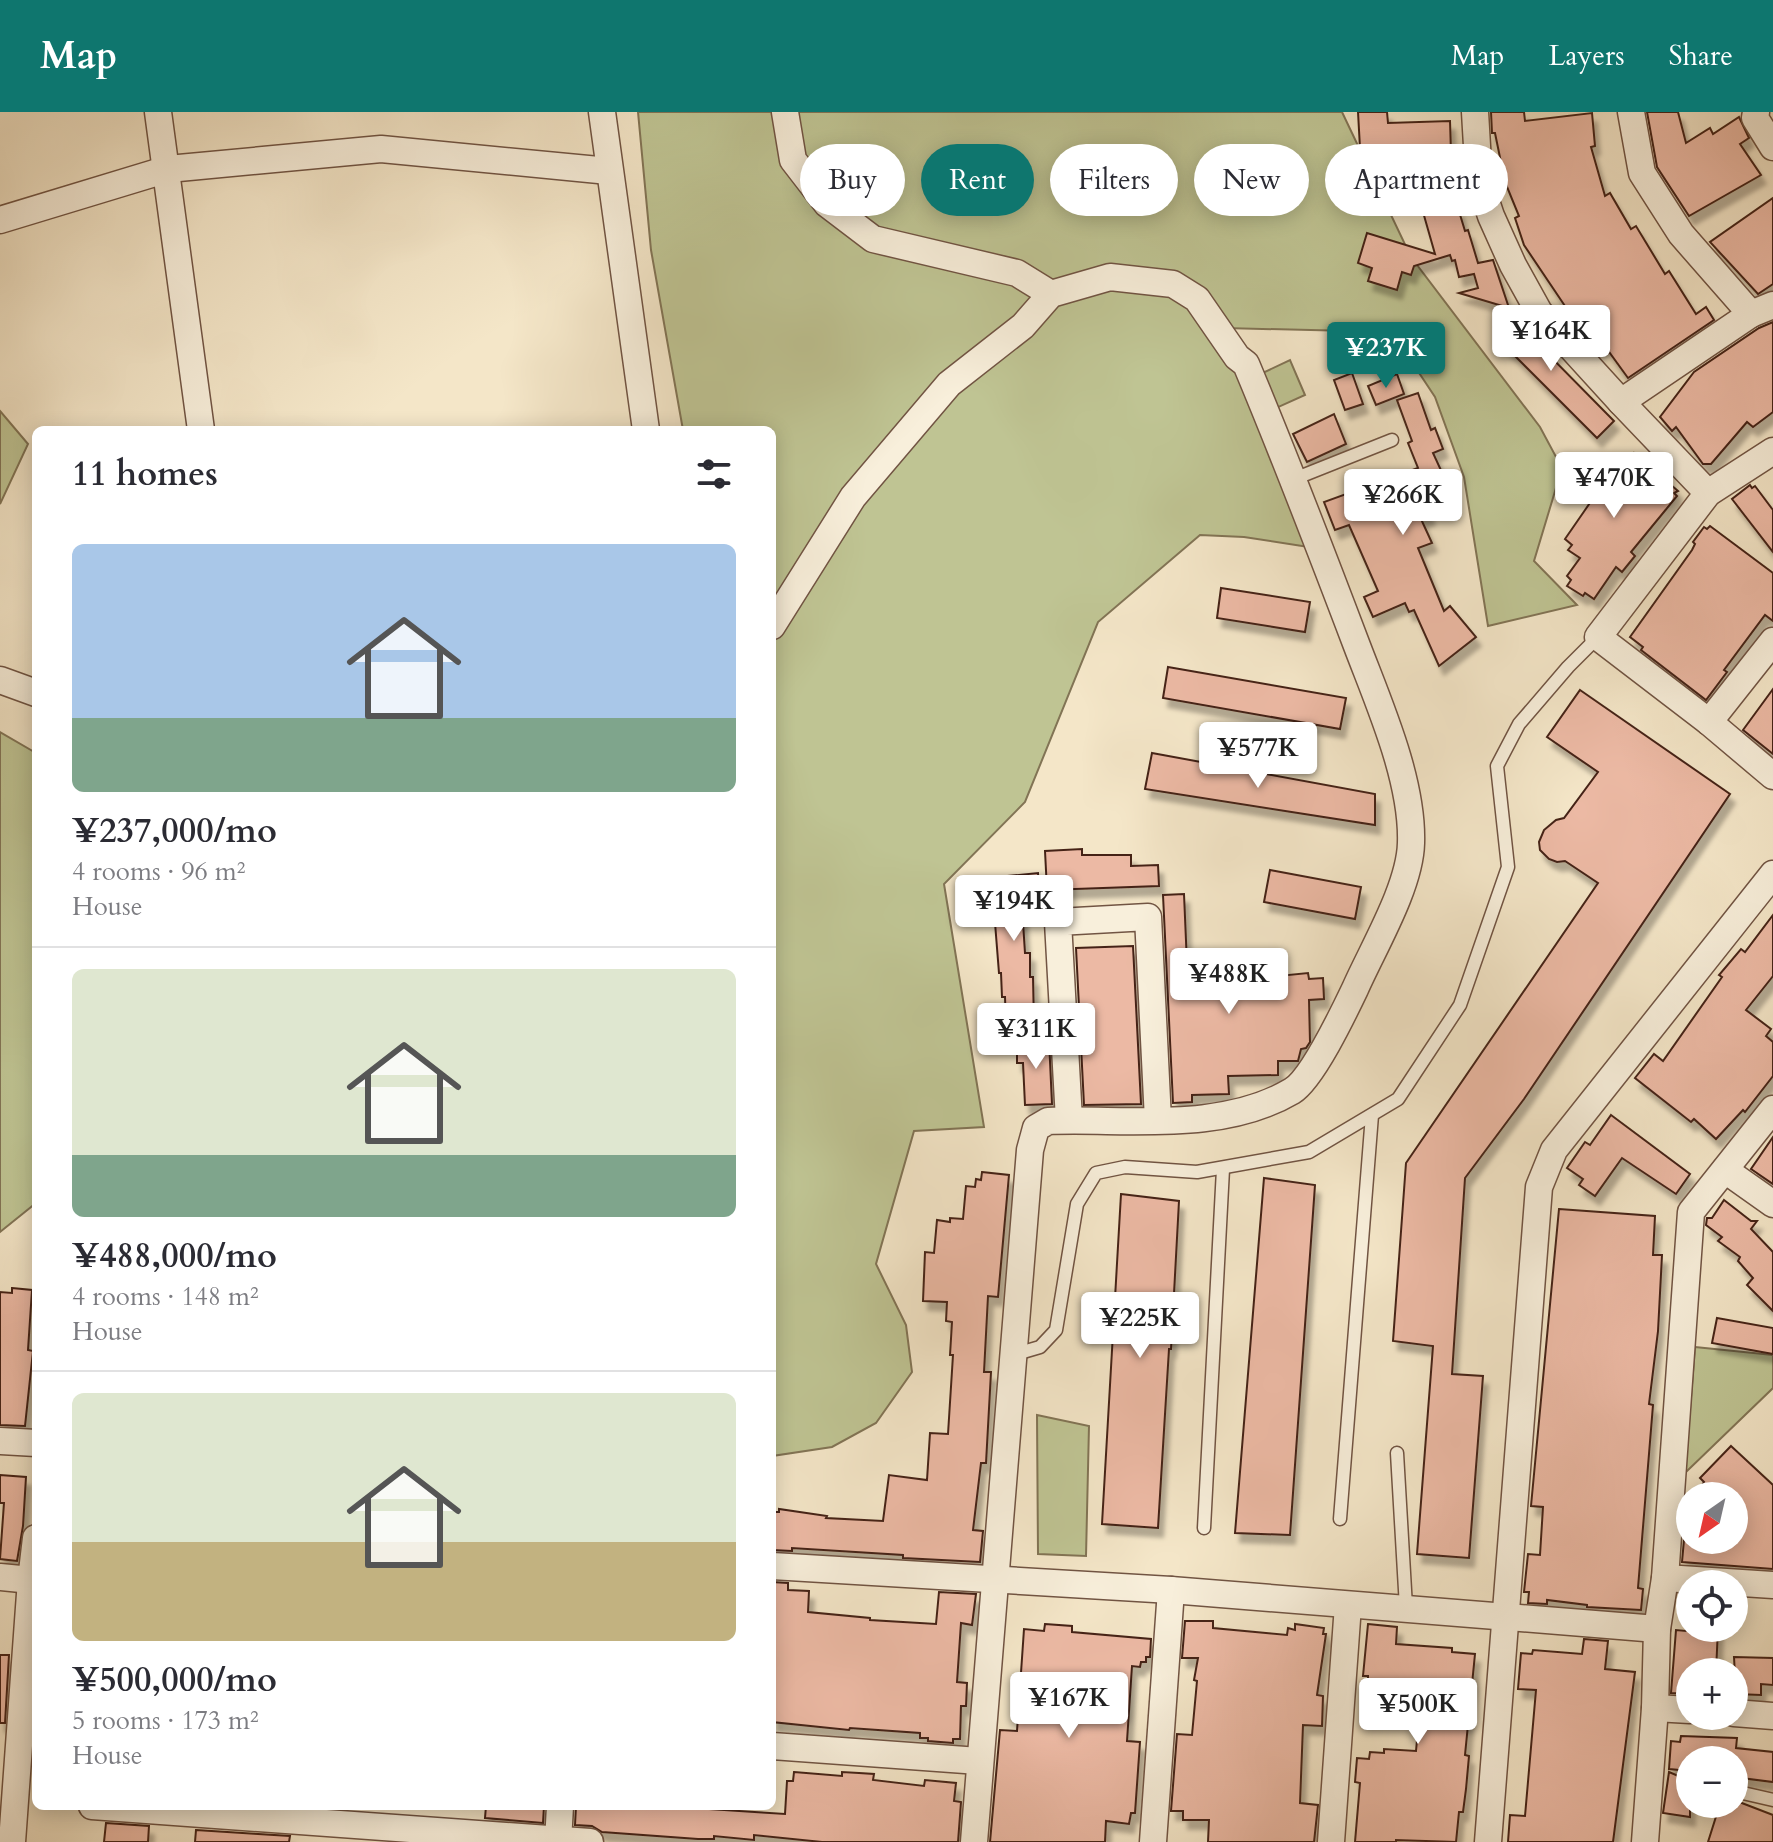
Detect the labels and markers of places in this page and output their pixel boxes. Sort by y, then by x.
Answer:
pin: ¥164K [1495,305,1607,373]
pin: ¥237K [1330,322,1442,390]
pin: ¥470K [1558,452,1670,520]
pin: ¥266K [1347,469,1459,537]
pin: ¥577K [1202,722,1314,790]
pin: ¥194K [958,875,1070,943]
pin: ¥488K [1173,948,1285,1016]
pin: ¥311K [980,1003,1092,1071]
pin: ¥225K [1084,1292,1196,1360]
pin: ¥167K [1013,1672,1125,1740]
pin: ¥500K [1362,1678,1474,1746]

